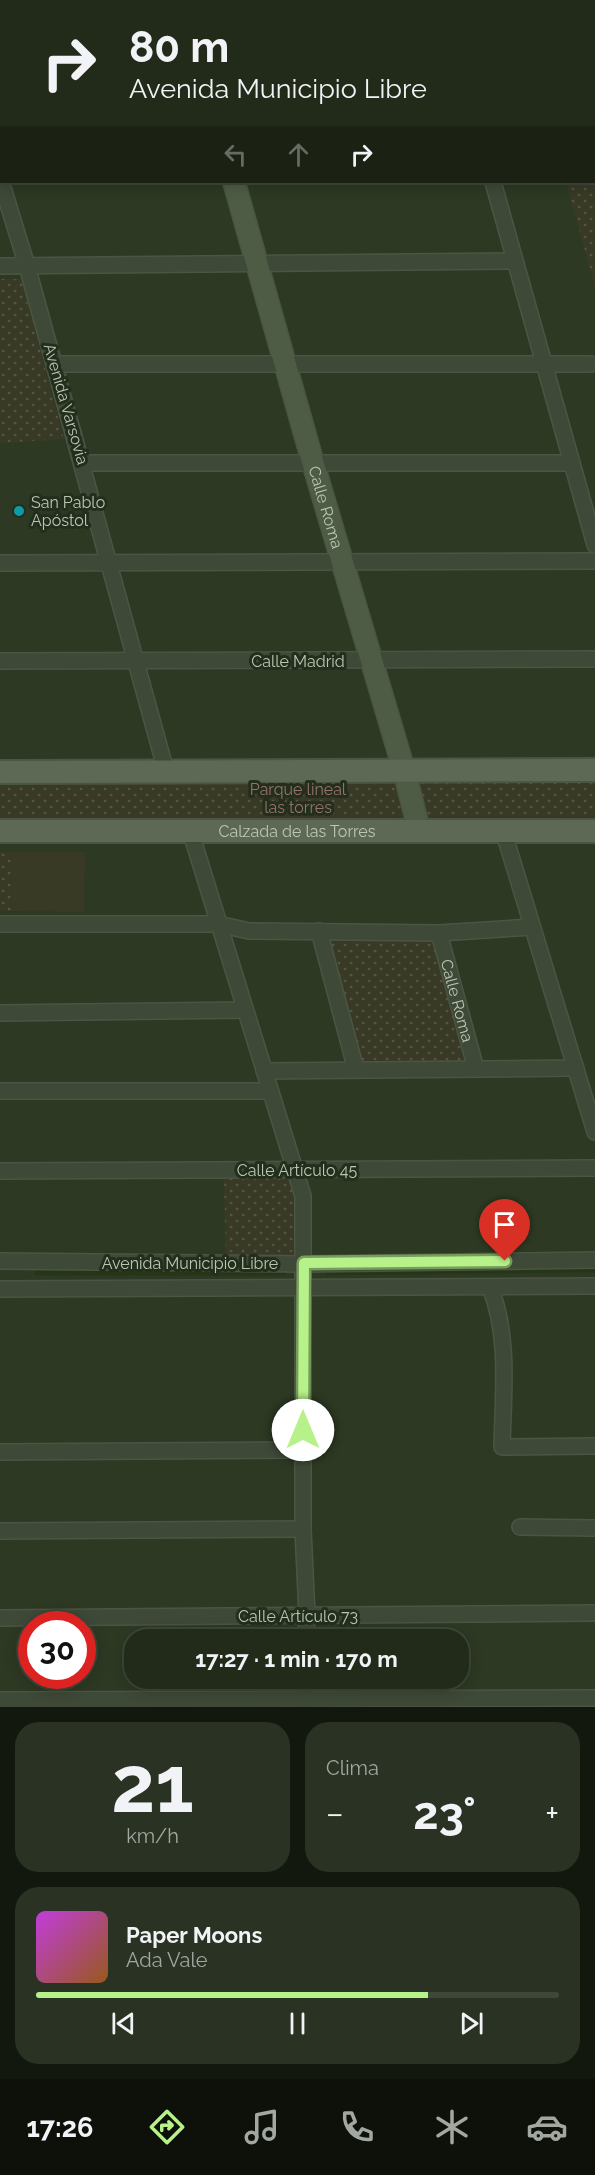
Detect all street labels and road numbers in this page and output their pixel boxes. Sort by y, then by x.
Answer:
street label: Avenida Varsovia [40,341,92,467]
street label: Calle Roma [305,464,347,551]
street label: Calle Madrid [251,652,345,671]
street label: Calzada de las Torres [218,822,376,841]
street label: Calle Roma [437,957,478,1044]
street label: Calle Artículo 45 [237,1161,357,1180]
street label: Avenida Municipio Libre [102,1254,278,1273]
street label: Calle Artículo 73 [238,1607,358,1626]

